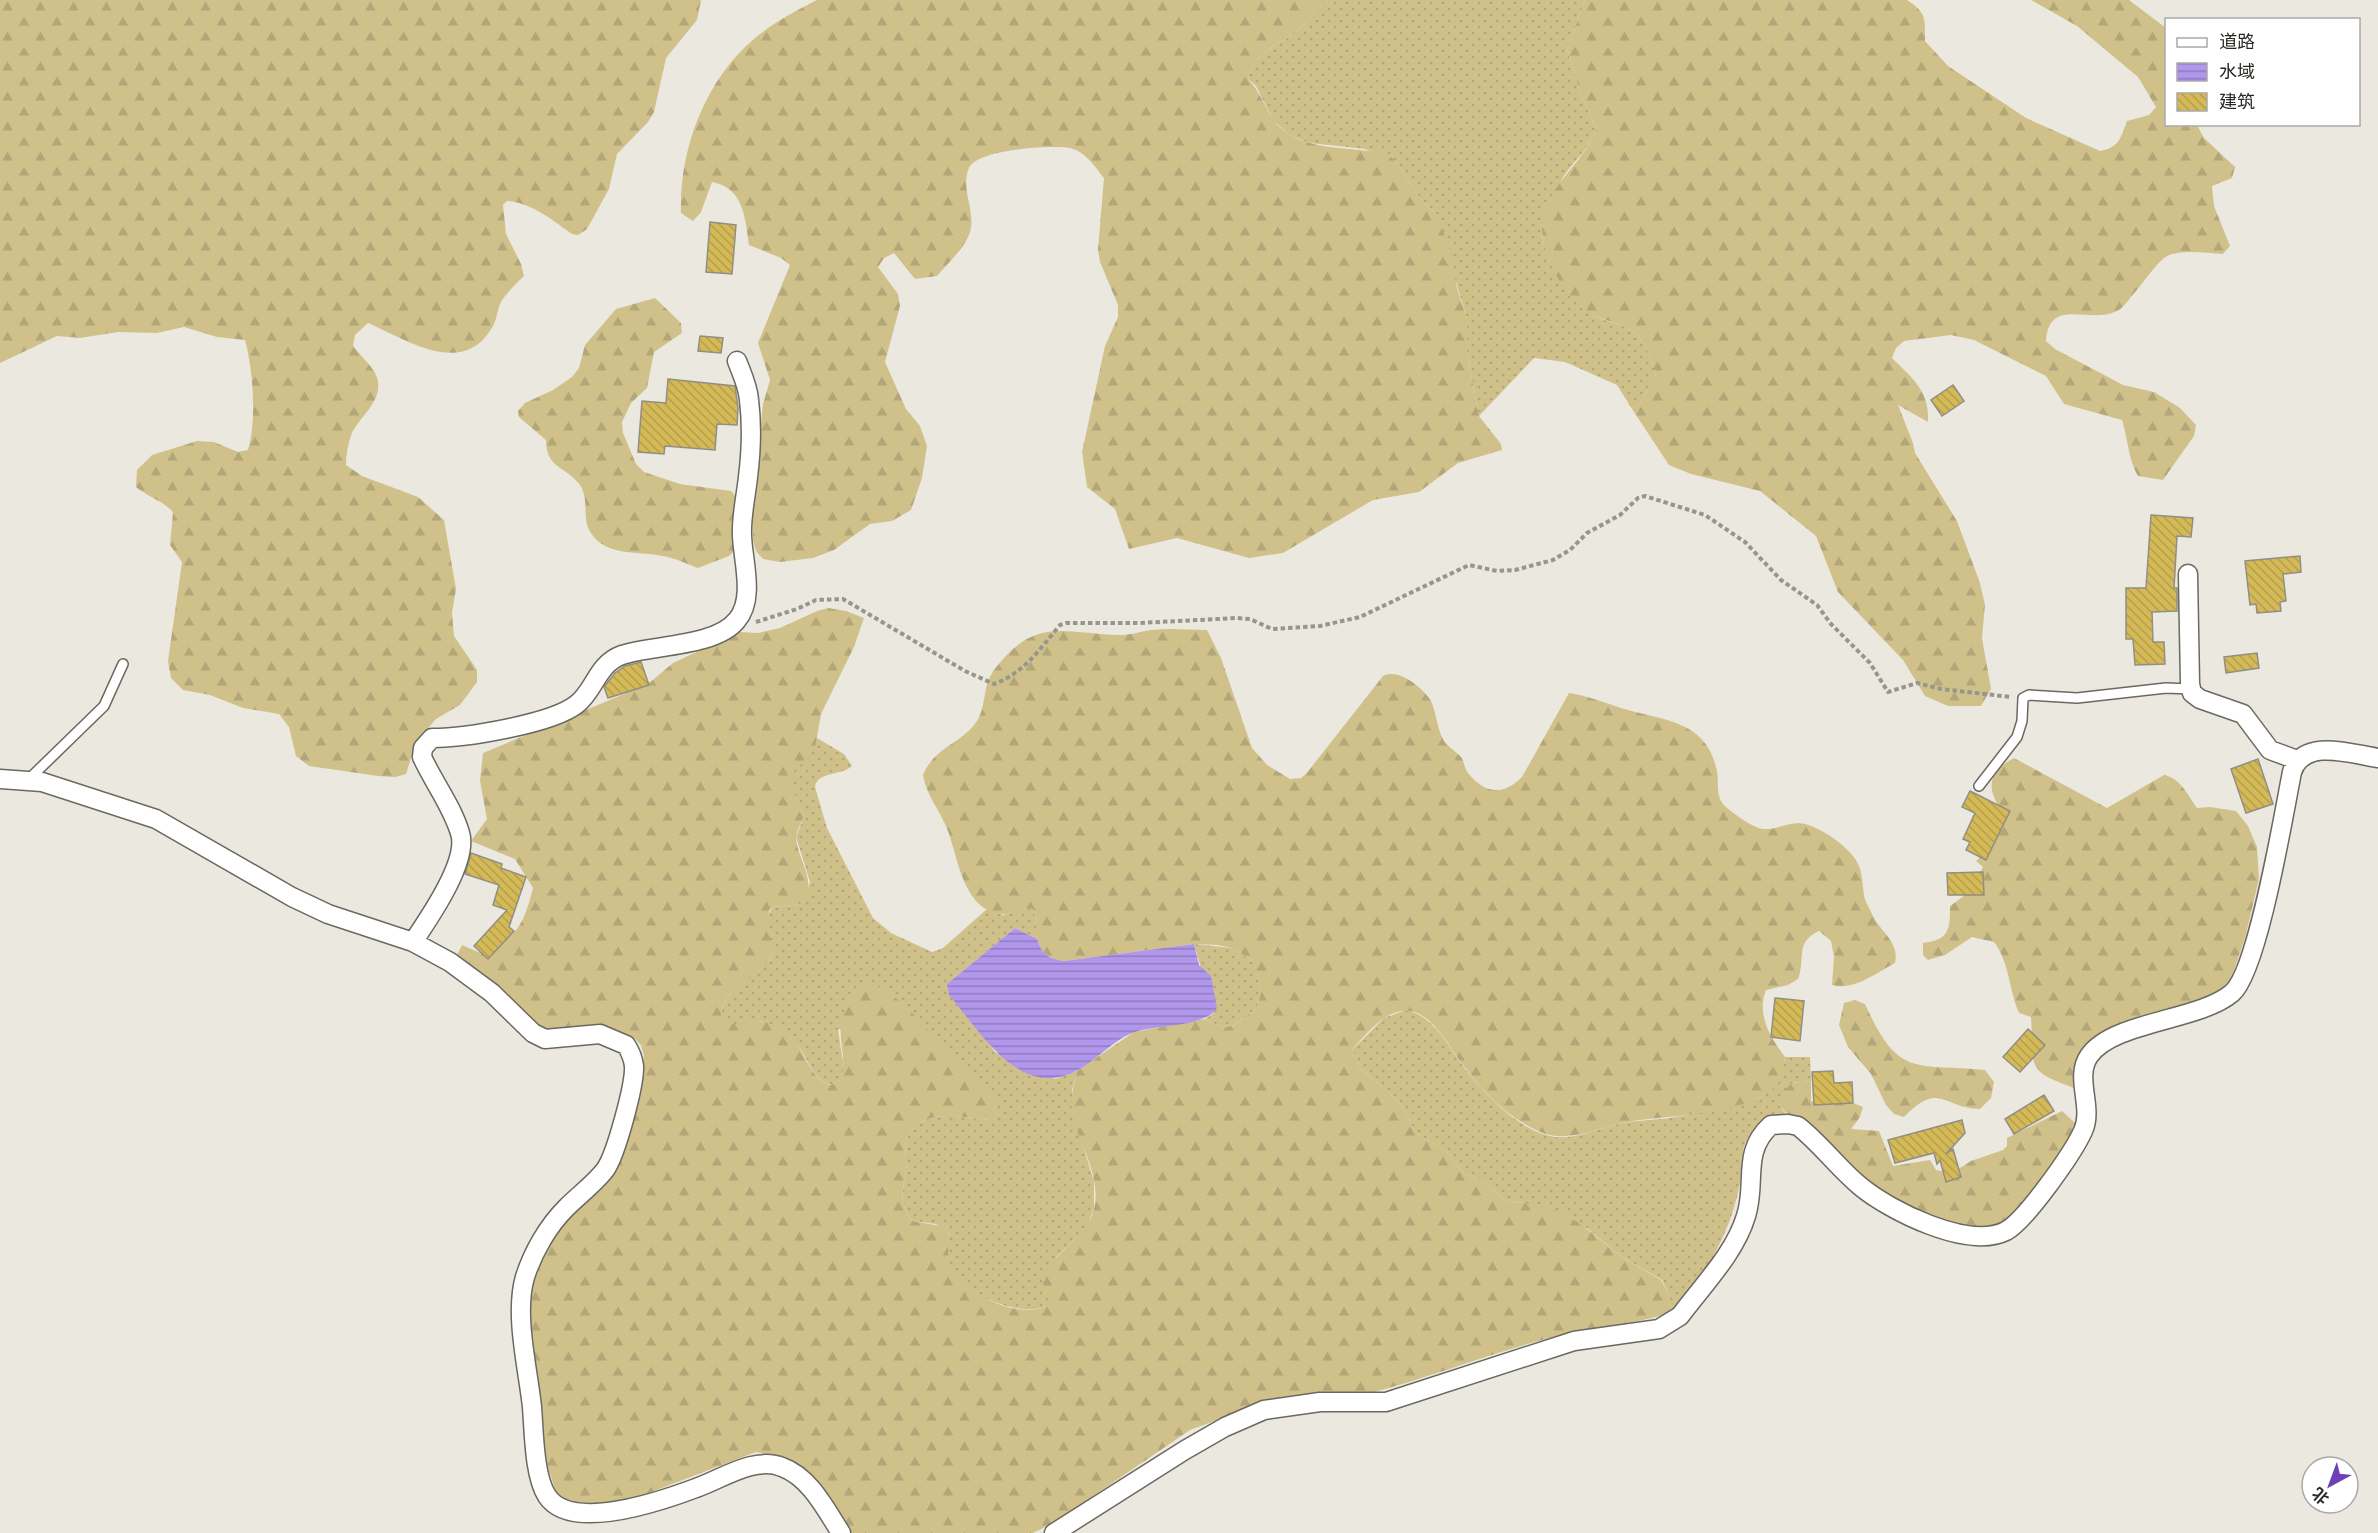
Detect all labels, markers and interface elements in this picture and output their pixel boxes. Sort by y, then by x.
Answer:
legend [2165,18,2360,126]
text: 道路 [2219,32,2255,55]
text: 水域 [2219,62,2255,85]
text: 建筑 [2219,92,2255,115]
north arrow [2300,1455,2360,1515]
text: 北 [2309,1482,2334,1508]

